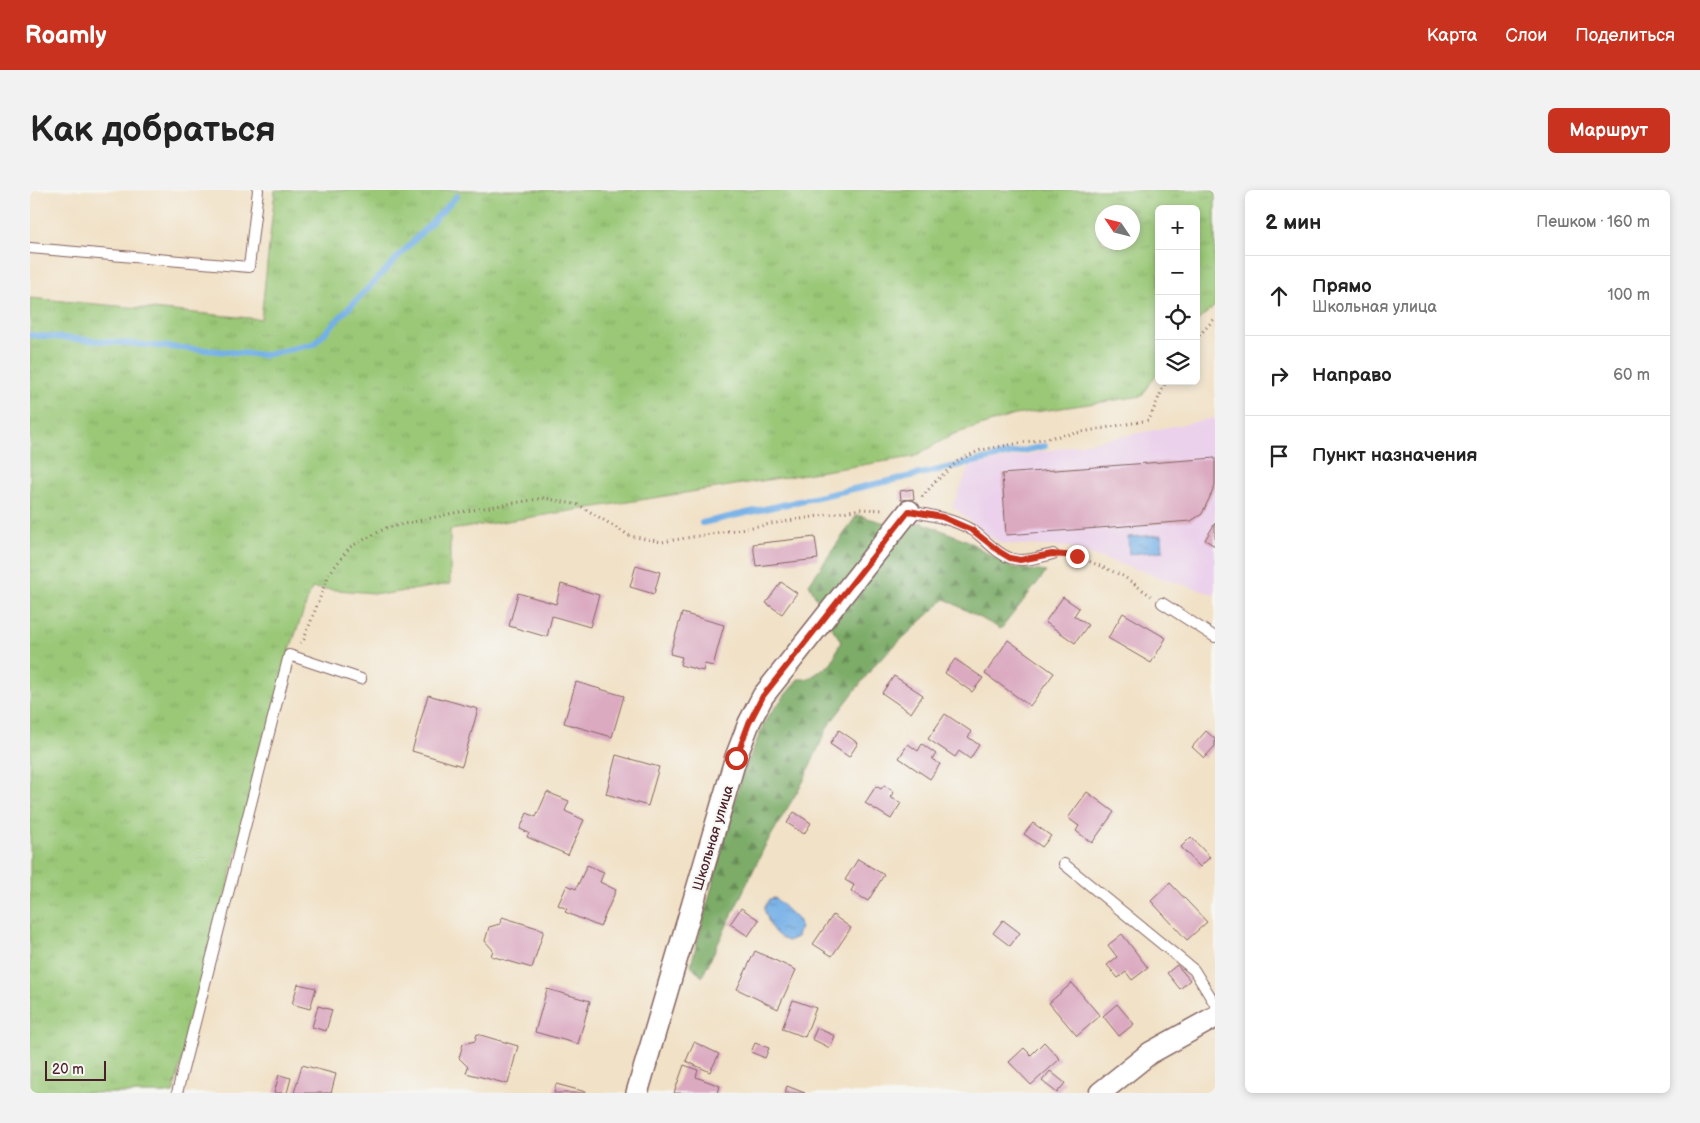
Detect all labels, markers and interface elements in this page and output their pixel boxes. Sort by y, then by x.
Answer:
text: Roamly [25,21,106,50]
text: Карта [1427,25,1477,46]
text: Слои [1505,25,1547,46]
text: Поделиться [1575,25,1675,46]
button: Маршрут [1548,108,1670,153]
text: Как добраться [30,109,276,152]
north arrow [1095,205,1140,250]
map controls [1155,205,1200,385]
button: + [1155,205,1200,250]
text: 2 мин [1265,210,1321,235]
text: Пешком · 160 m [1536,213,1650,232]
button: − [1155,250,1200,295]
text: Прямо [1312,275,1372,298]
icon: ahead [1265,282,1293,310]
text: 100 m [1607,286,1650,305]
button: locate [1155,295,1200,340]
text: Школьная улица [1312,298,1437,317]
button: layers [1155,340,1200,385]
icon: right [1265,362,1293,390]
text: Направо [1312,364,1392,387]
text: 60 m [1613,366,1650,385]
icon: arrive [1265,442,1293,470]
text: Пункт назначения [1312,444,1477,467]
route end [1066,545,1089,568]
route start [725,747,748,770]
street label: Школьная улица [689,783,737,893]
scale bar [45,1058,106,1081]
text: 20 m [52,1061,84,1078]

